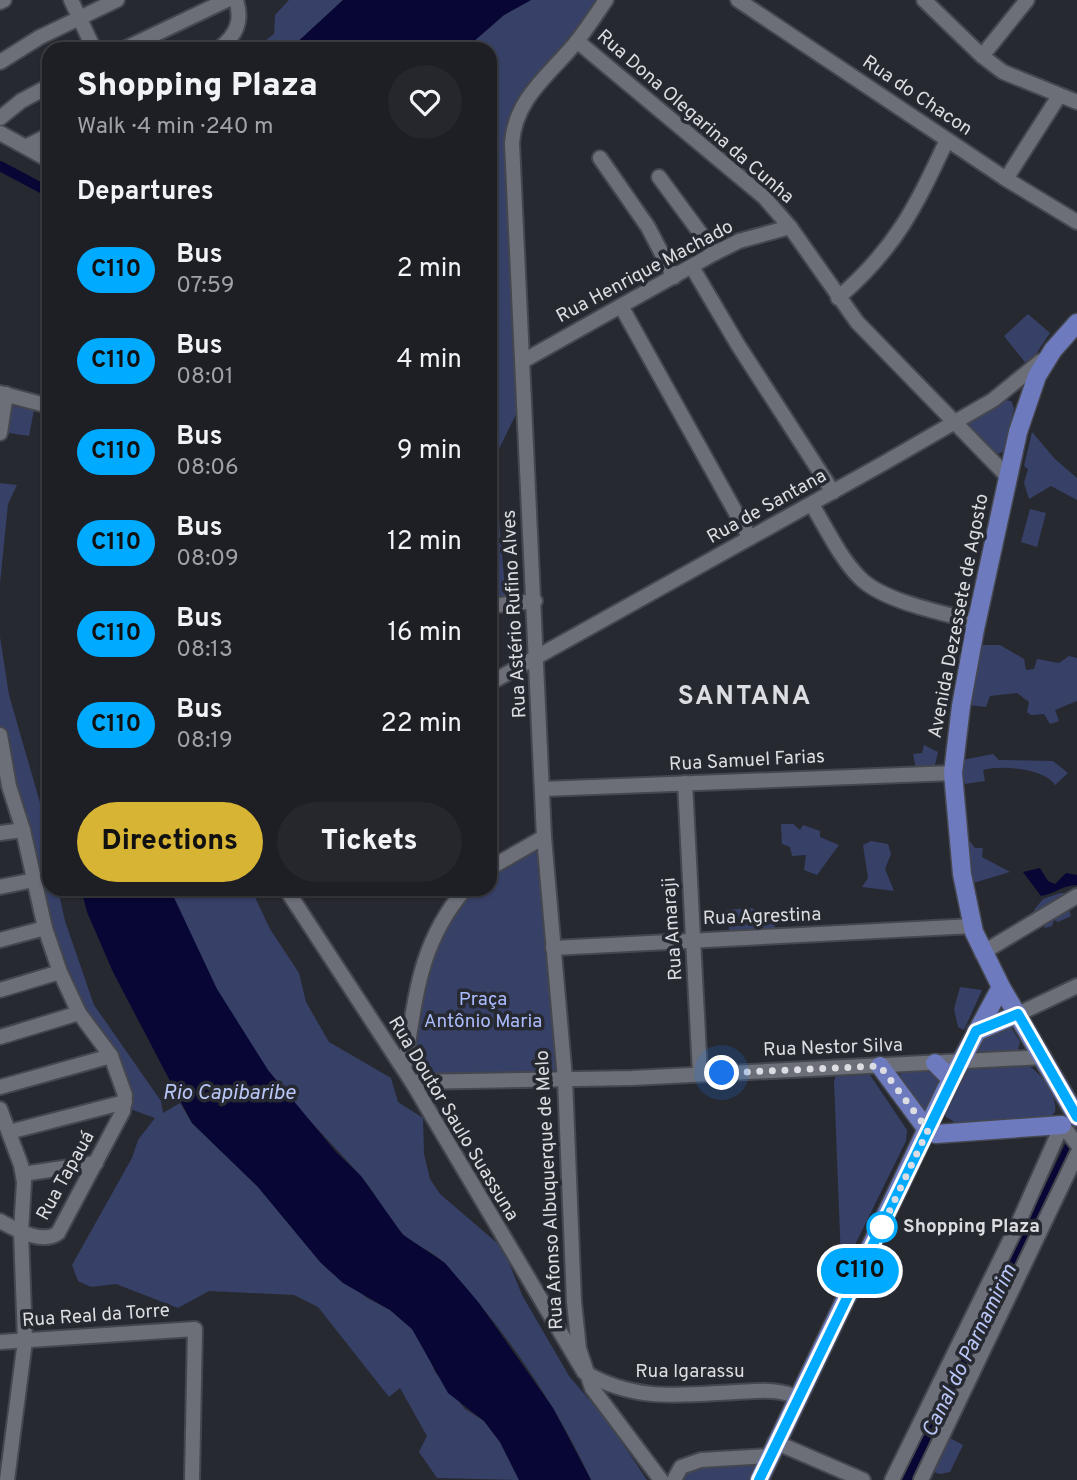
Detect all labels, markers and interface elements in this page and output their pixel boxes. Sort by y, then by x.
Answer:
street label: Rua Dona Olegarina da Cunha [591,25,799,209]
street label: Rua do Chacon [857,50,977,142]
button: heart [388,65,462,139]
text: Shopping Plaza [77,66,318,108]
text: Walk · 4 min · 240 m [77,113,273,142]
text: Departures [77,176,214,209]
street label: Rua Henrique Machado [552,215,738,329]
text: Bus [176,239,222,272]
text: 2 min [397,253,462,286]
text: C110 [91,255,141,285]
text: 07:59 [176,272,234,301]
text: Bus [176,330,222,363]
text: 4 min [396,344,462,377]
text: C110 [91,346,141,376]
text: 08:01 [176,363,234,392]
text: Bus [176,421,222,454]
text: 9 min [397,435,462,468]
text: C110 [91,437,141,467]
text: 08:06 [176,454,239,483]
street label: Rua de Santana [703,464,831,550]
street label: Avenida Dezessete de Agosto [923,492,995,740]
street label: Rua Astério Rufino Alves [498,509,532,719]
text: Bus [176,512,222,545]
text: 12 min [387,526,462,559]
text: C110 [91,528,141,558]
text: 08:09 [176,545,239,574]
text: Bus [176,603,222,636]
text: 16 min [387,617,462,650]
text: C110 [91,619,141,649]
text: 08:13 [176,636,233,665]
district label: SANTANA [678,681,812,714]
text: Bus [176,694,222,727]
text: 22 min [381,708,462,741]
text: C110 [91,710,141,740]
text: 08:19 [176,727,233,756]
street label: Rua Samuel Farias [668,745,826,777]
button: Directions [77,802,263,882]
button: Tickets [277,802,462,882]
street label: Rua Amaraji [657,877,689,981]
street label: Rua Agrestina [702,903,822,931]
park label: Praça Antônio Maria [424,988,542,1034]
street label: Rua Doutor Saulo Suassuna [382,1012,524,1226]
street label: Rua Nestor Silva [763,1034,903,1062]
street label: Rua Afonso Albuquerque de Melo [531,1050,569,1330]
your location [704,1055,739,1090]
water label: Rio Capibaribe [163,1080,297,1107]
street label: Rua Tapauá [32,1127,100,1225]
marker: Shopping Plaza [867,1212,897,1242]
place label: Shopping Plaza [903,1215,1040,1239]
line badge: C110 [811,1248,909,1294]
text: C110 [835,1256,885,1286]
water label: Canal do Parnamirim [916,1259,1024,1442]
street label: Rua Real da Torre [21,1299,171,1333]
street label: Rua Igarassu [635,1360,745,1384]

